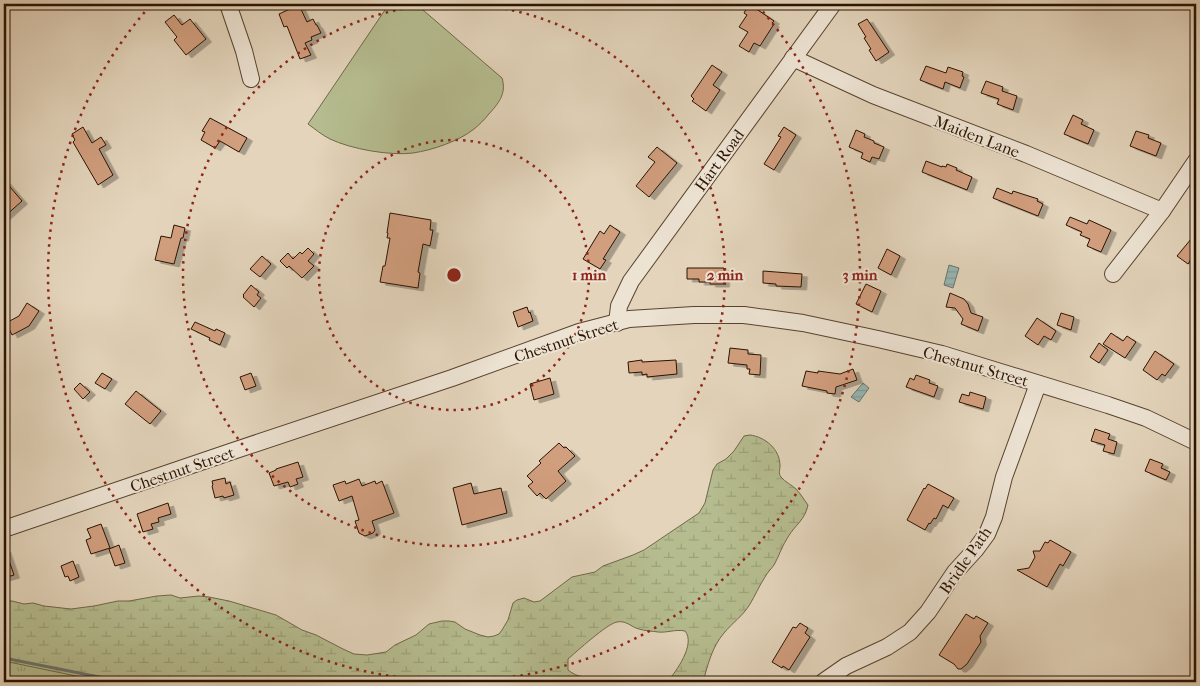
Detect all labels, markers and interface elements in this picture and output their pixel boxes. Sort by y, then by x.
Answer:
street label: Maiden Lane [931,111,1022,162]
street label: Hart Road [691,125,748,195]
centre of rings [445,266,463,284]
text: 1 min [572,266,606,284]
text: 2 min [707,266,744,284]
text: 3 min [843,266,878,284]
street label: Chestnut Street [512,315,621,366]
street label: Chestnut Street [921,342,1031,391]
street label: Chestnut Street [128,443,237,496]
street label: Bridle Path [935,523,996,598]

